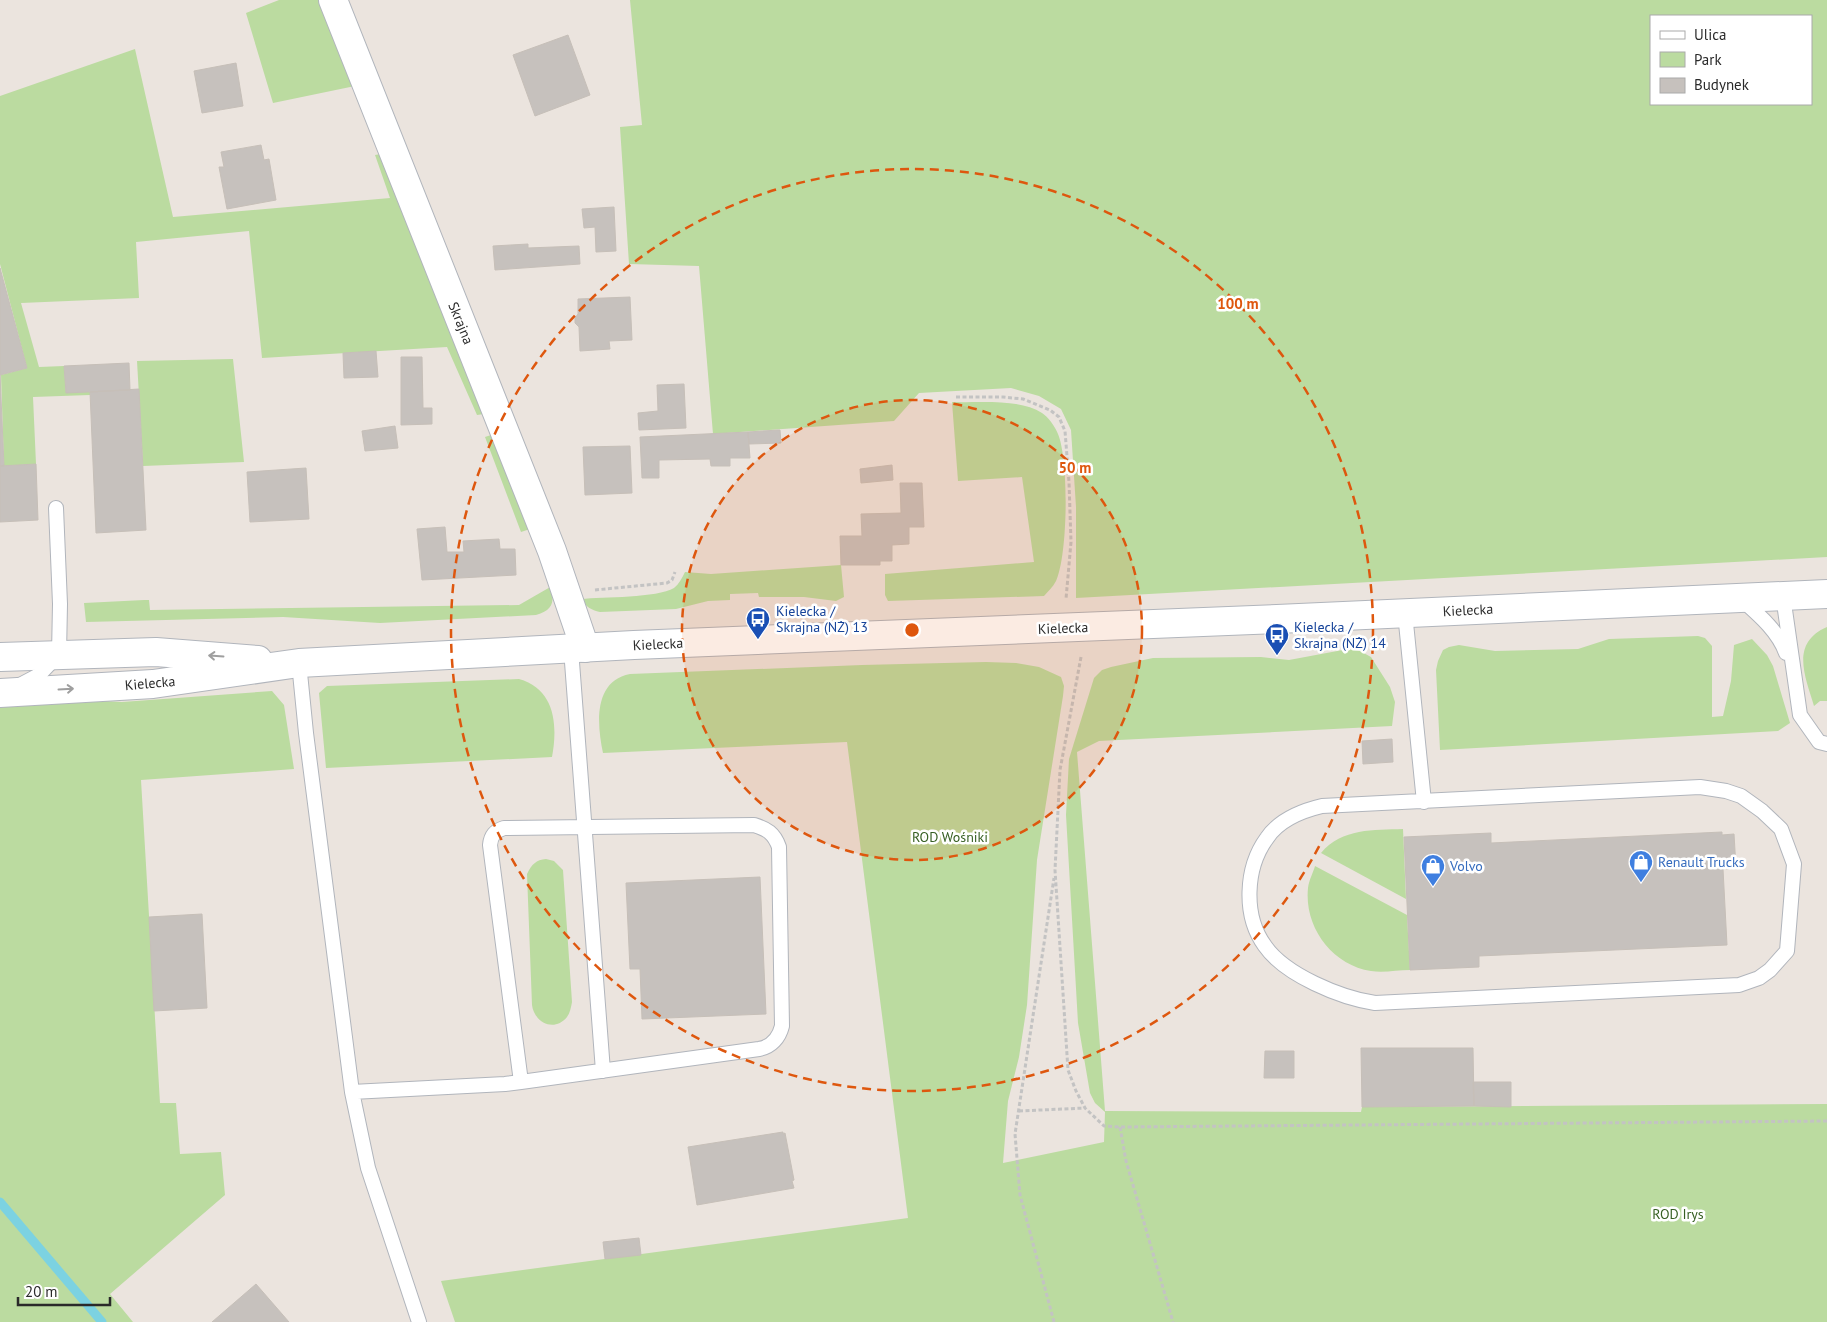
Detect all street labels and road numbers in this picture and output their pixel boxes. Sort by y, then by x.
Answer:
street label: Skrajna [444,299,478,347]
street label: Kielecka [1442,600,1494,620]
street label: Kielecka [1037,618,1089,638]
street label: Kielecka [632,634,684,654]
street label: Kielecka [124,672,176,694]

